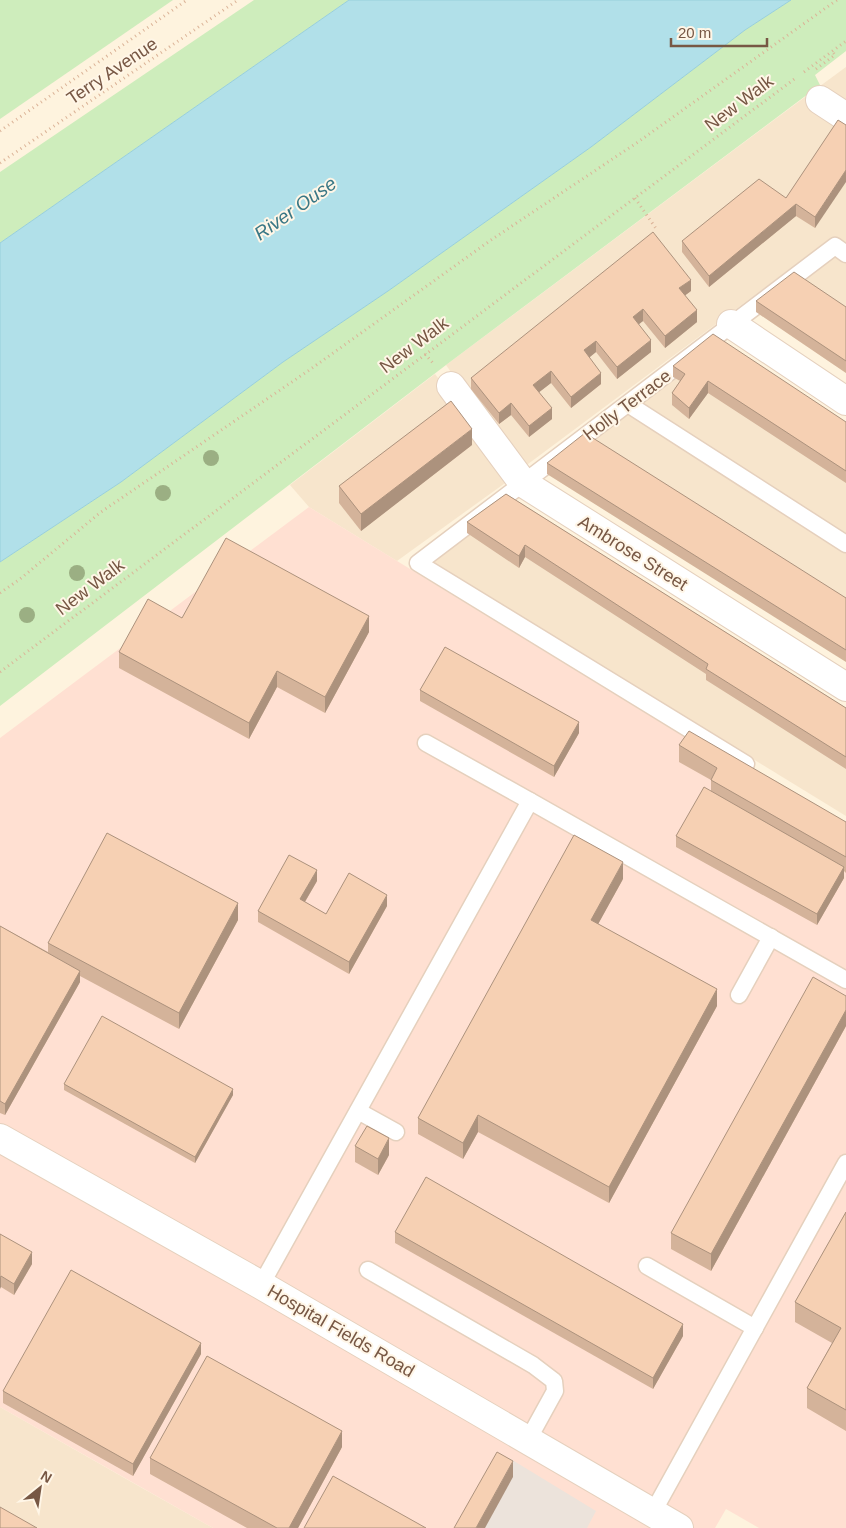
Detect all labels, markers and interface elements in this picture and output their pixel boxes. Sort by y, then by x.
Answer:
scale bar [671,15,767,47]
text: 20 m [678,24,711,41]
street label: Terry Avenue [63,33,161,109]
street label: New Walk [701,70,778,135]
water label: River Ouse [250,173,340,244]
street label: New Walk [376,312,453,377]
street label: Holly Terrace [579,366,675,444]
street label: Ambrose Street [575,511,691,595]
street label: New Walk [52,554,129,619]
street label: Hospital Fields Road [264,1281,418,1381]
north arrow [15,1463,65,1513]
text: N [38,1467,55,1486]

